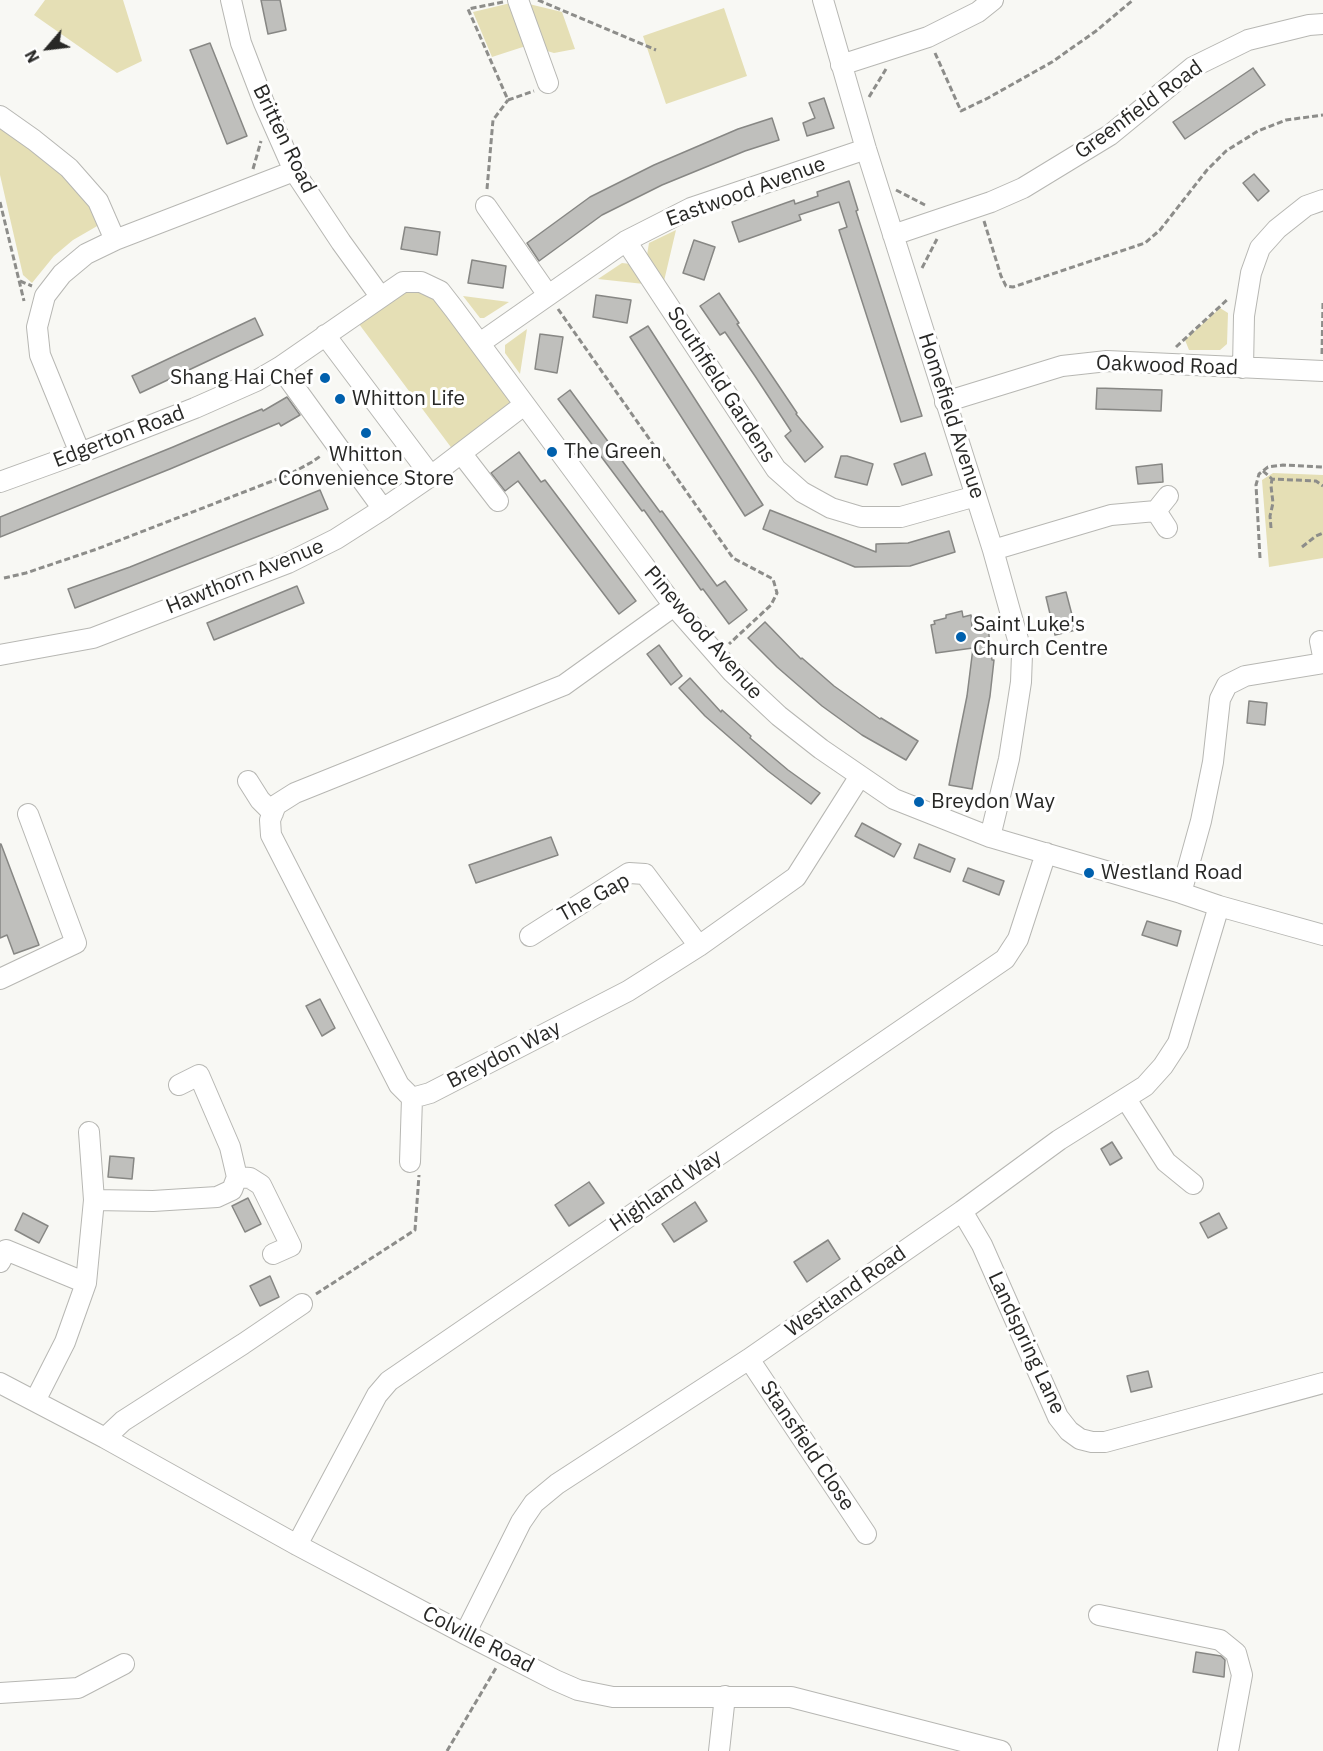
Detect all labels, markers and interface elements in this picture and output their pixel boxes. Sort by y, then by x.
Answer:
north arrow [18,18,78,78]
text: N [21,47,44,66]
street label: Greenfield Road [1070,55,1208,165]
street label: Britten Road [247,81,321,197]
street label: Eastwood Avenue [663,151,829,233]
street label: Southfield Gardens [661,302,781,468]
street label: Homefield Avenue [912,330,990,502]
street label: Oakwood Road [1096,351,1238,381]
place label: Shang Hai Chef [170,365,313,391]
marker: Shang Hai Chef [318,371,332,385]
place label: Whitton Life [352,386,465,412]
marker: Whitton Life [333,392,347,406]
street label: Edgerton Road [50,400,188,474]
marker: Whitton Convenience Store [359,426,373,440]
place label: The Green [564,439,662,465]
place label: Whitton Convenience Store [278,442,454,492]
marker: The Green [545,445,559,459]
street label: Hawthorn Avenue [162,534,328,620]
street label: Pinewood Avenue [638,561,768,705]
place label: Saint Luke's Church Centre [973,612,1108,662]
marker: Saint Luke's Church Centre [954,630,968,644]
place label: Breydon Way [931,789,1055,815]
marker: Breydon Way [912,795,926,809]
place label: Westland Road [1101,860,1243,886]
marker: Westland Road [1082,866,1096,880]
street label: The Gap [554,868,634,928]
street label: Breydon Way [443,1016,565,1094]
street label: Highland Way [605,1144,727,1238]
street label: Westland Road [781,1241,911,1343]
street label: Landspring Lane [982,1268,1070,1418]
street label: Stansfield Close [754,1376,860,1516]
street label: Colville Road [418,1601,538,1679]

